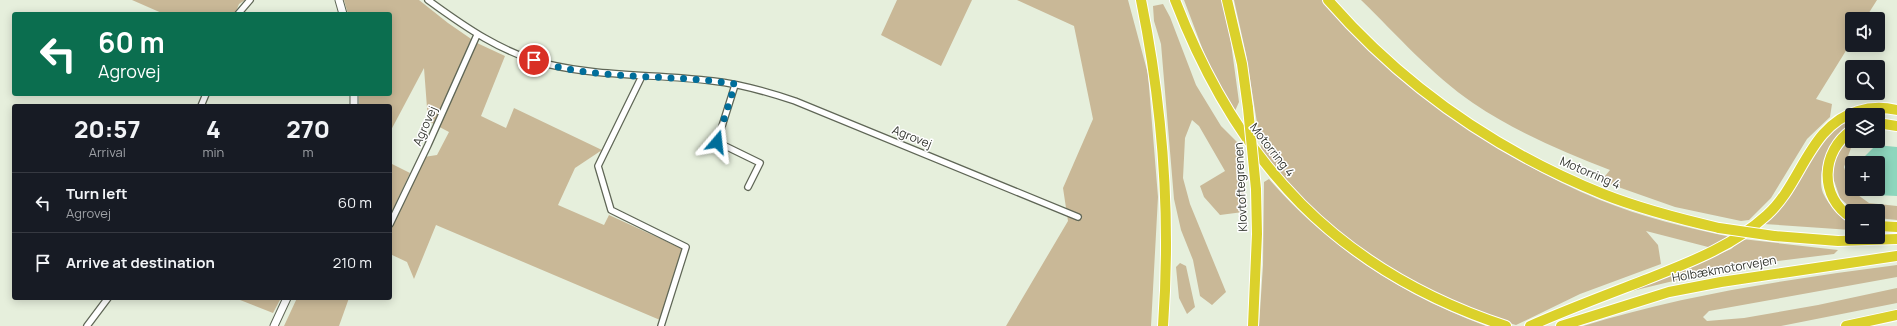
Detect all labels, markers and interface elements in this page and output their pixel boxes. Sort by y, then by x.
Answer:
map controls [1845,12,1885,244]
button: sound [1845,12,1885,52]
text: 60 m [98,23,165,61]
icon: left [32,28,84,80]
pin [517,43,551,77]
icon: arrive [523,49,545,71]
text: Agrovej [98,59,160,83]
button: search [1845,60,1885,100]
street label: Agrovej [408,103,441,148]
button: layers [1845,108,1885,148]
text: 20:57 [74,112,140,145]
text: 4 [206,112,221,145]
text: 270 [286,112,330,145]
street label: Motorring 4 [1246,119,1299,180]
position arrow [696,121,738,163]
street label: Agrovej [890,121,935,152]
street label: Klovtoftegrenen [1230,142,1251,232]
text: Arrival [89,143,126,161]
text: min [202,143,224,161]
text: m [303,143,314,161]
street label: Motorring 4 [1557,152,1623,193]
button: + [1845,156,1885,196]
text: Turn left [66,183,128,204]
icon: left [32,192,54,214]
text: 60 m [338,192,372,213]
text: Agrovej [66,204,111,222]
button: − [1845,204,1885,244]
street label: Holbækmotorvejen [1670,251,1777,286]
icon: arrive [32,252,54,274]
text: Arrive at destination [66,252,215,273]
text: 210 m [333,252,372,273]

